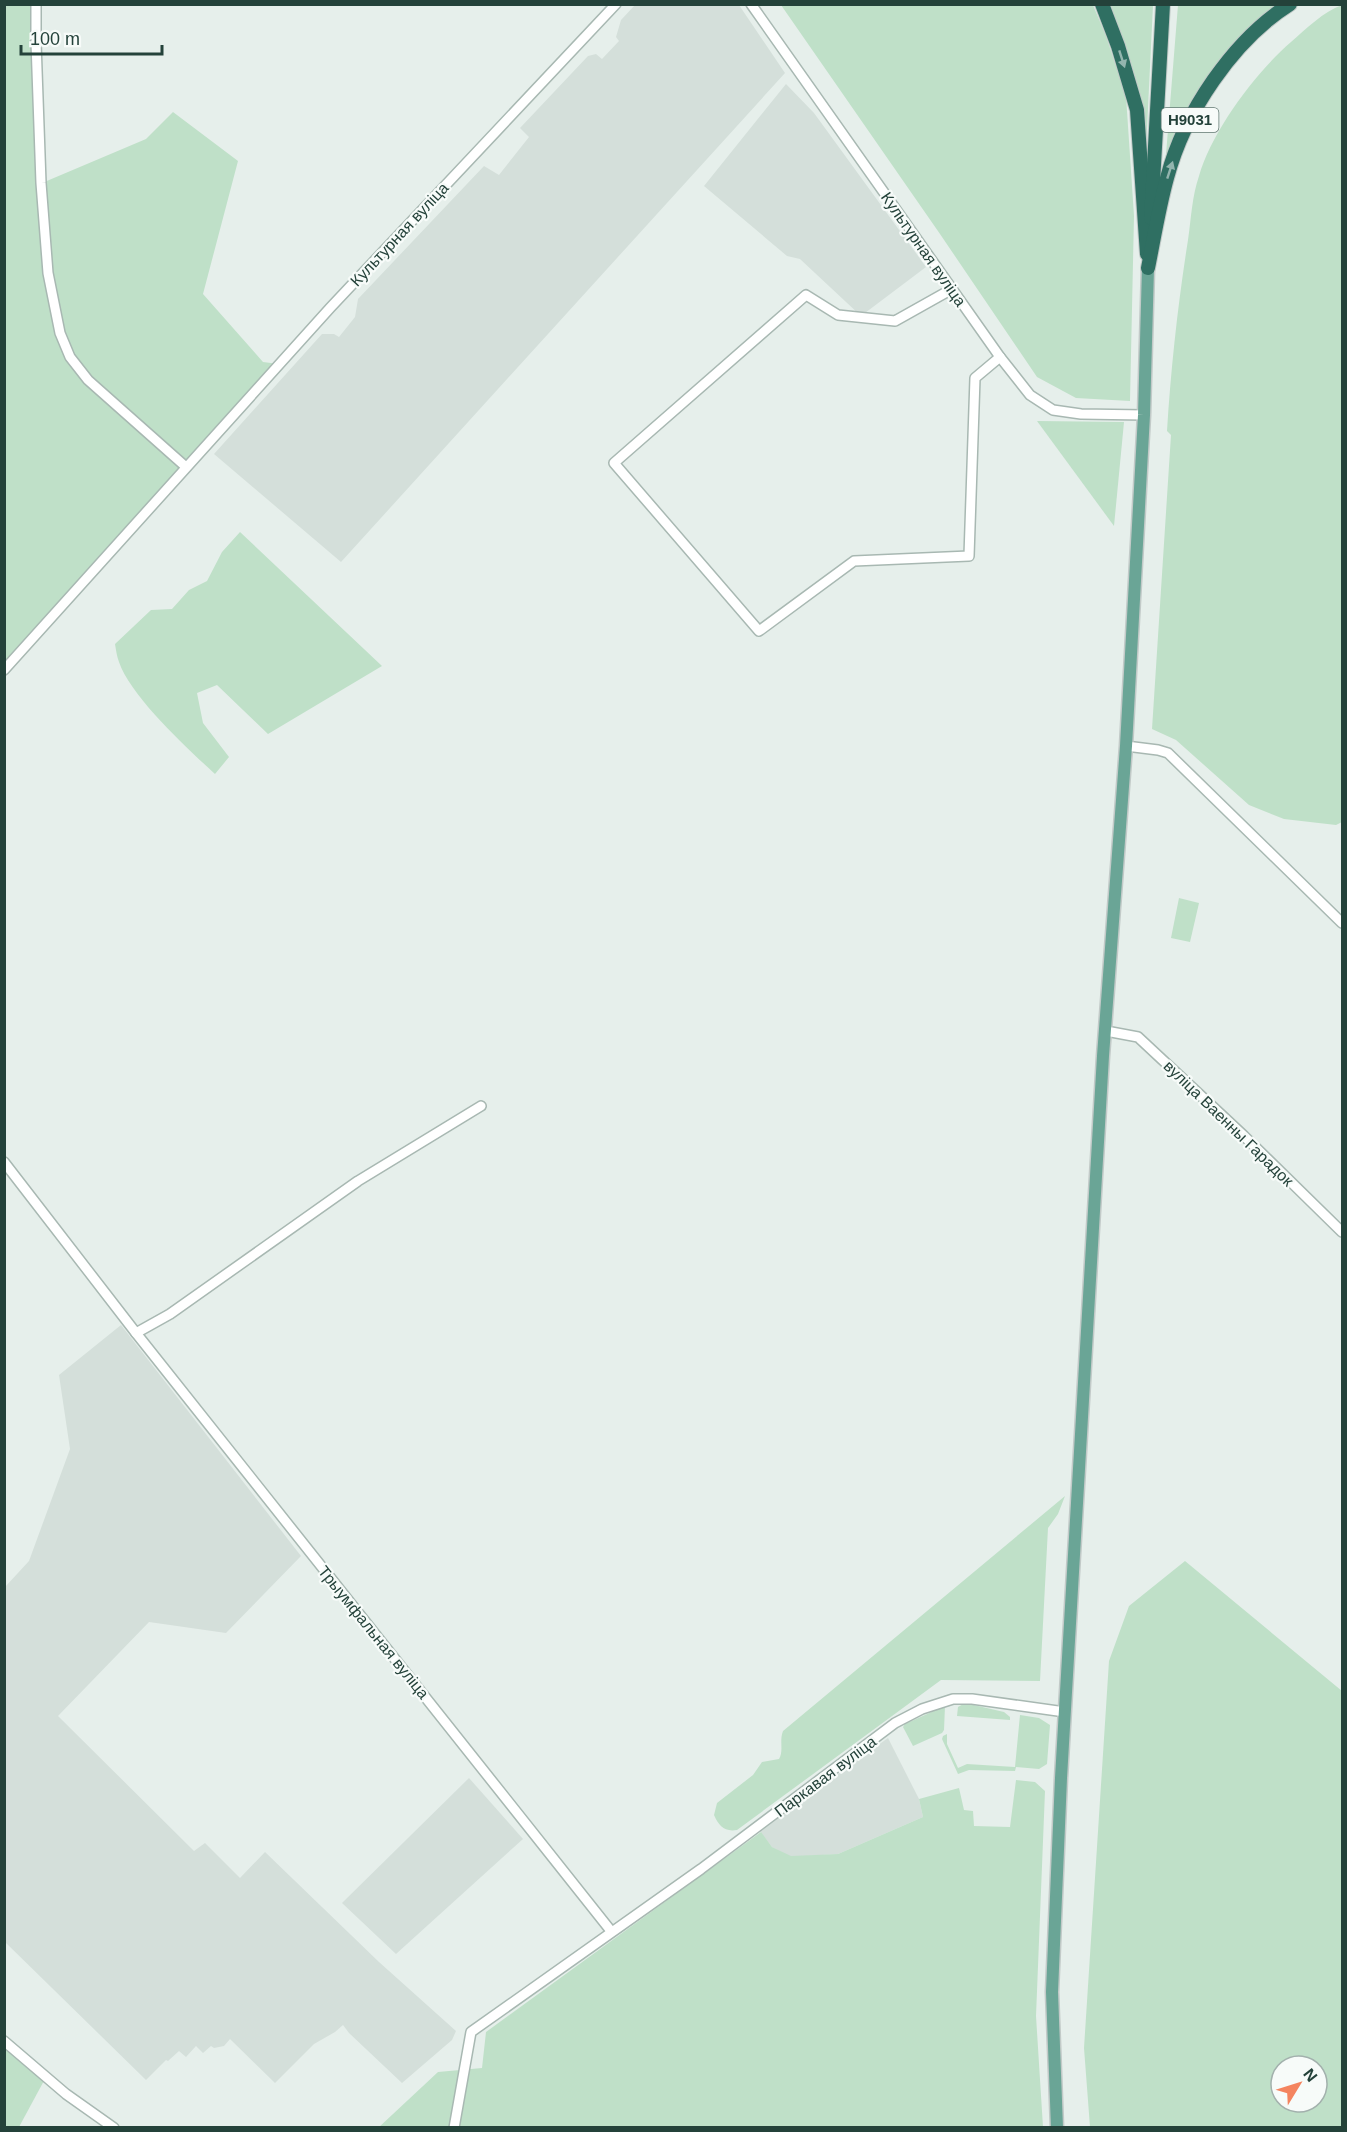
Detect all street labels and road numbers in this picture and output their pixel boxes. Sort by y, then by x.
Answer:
road number: Н9031 [1162,108,1218,132]
street label: Культурная вуліца [347,179,452,290]
street label: Культурная вуліца [878,189,969,310]
street label: вуліца Ваенны Гарадок [1161,1057,1297,1190]
street label: Трыумфальная вуліца [315,1563,432,1702]
street label: Паркавая вуліца [771,1733,879,1820]

